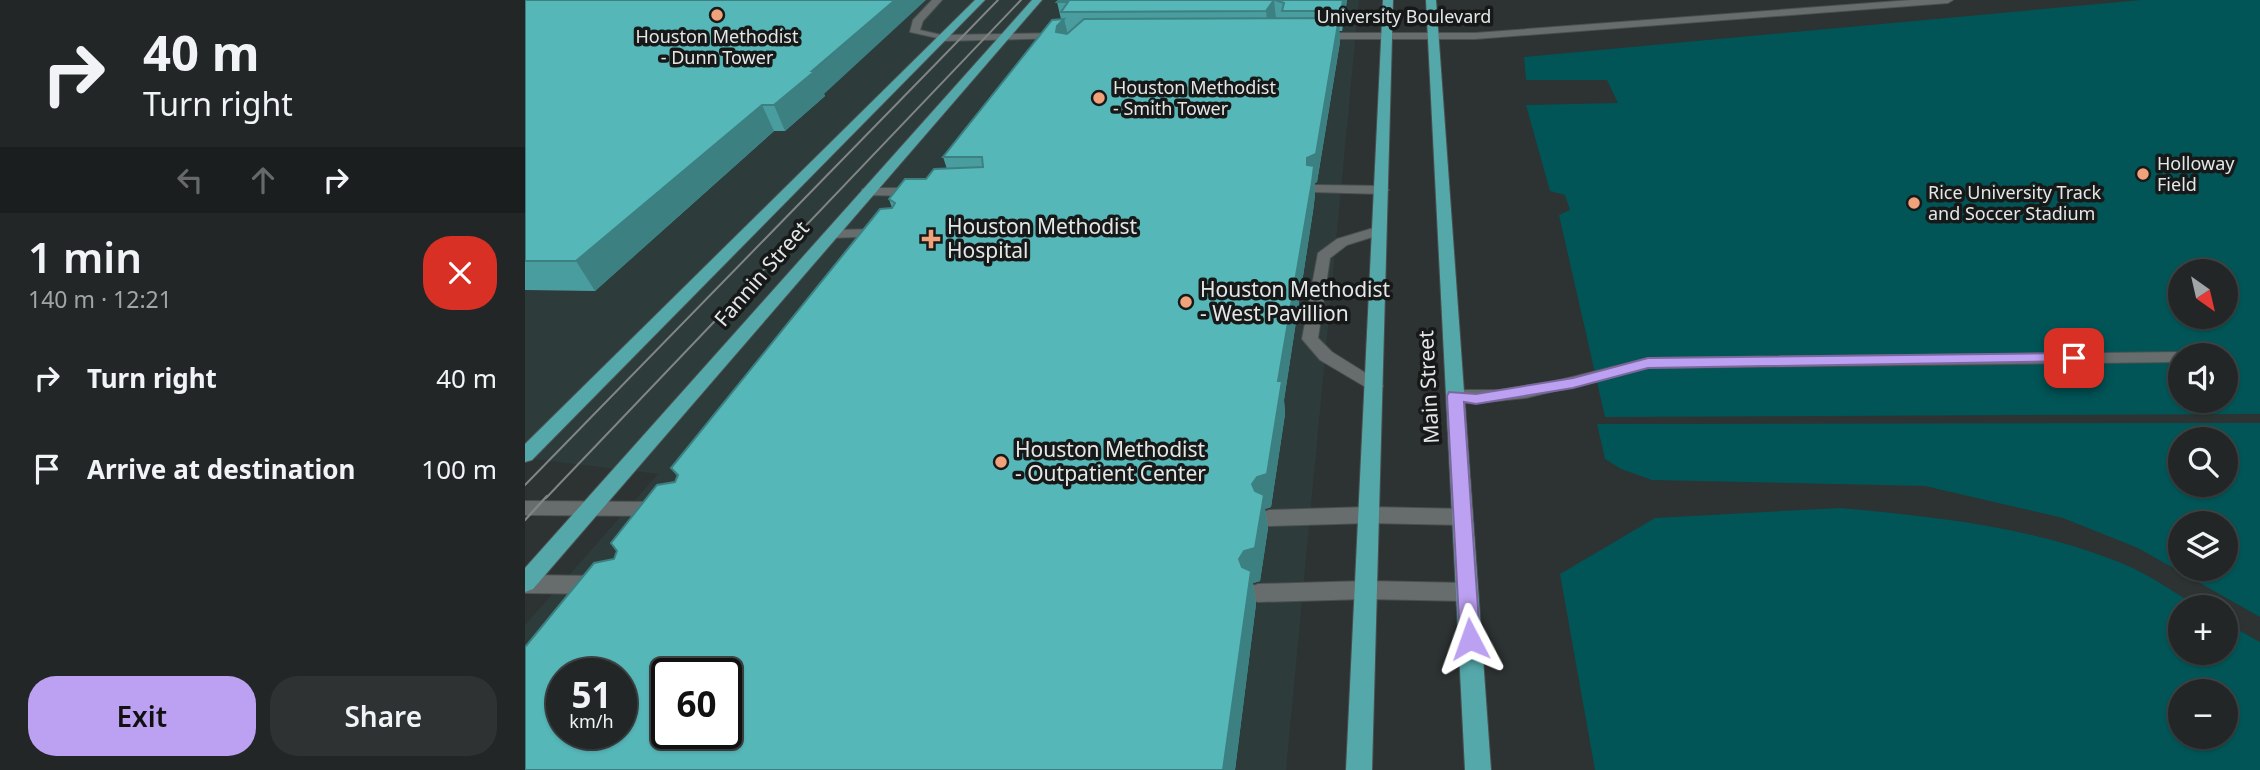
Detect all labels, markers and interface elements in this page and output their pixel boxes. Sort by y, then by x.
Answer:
street label: University Boulevard [1317,4,1491,28]
marker: Houston Methodist - Dunn Tower [709,7,725,23]
text: 40 m [143,19,260,85]
place label: Houston Methodist - Dunn Tower [636,24,799,69]
icon: right [28,28,119,119]
place label: Houston Methodist - Smith Tower [1113,75,1276,120]
text: Turn right [143,82,293,125]
marker: Houston Methodist - Smith Tower [1091,90,1107,106]
place label: Holloway Field [2157,151,2235,196]
icon: left [171,161,209,199]
icon: ahead [244,161,282,199]
icon: right [317,161,355,199]
marker: Holloway Field [2135,166,2151,182]
place label: Rice University Track and Soccer Stadium [1928,180,2102,225]
marker: Rice University Track and Soccer Stadium [1906,195,1922,211]
place label: Houston Methodist Hospital [947,212,1138,264]
street label: Fannin Street [708,214,815,332]
text: 1 min [28,228,142,285]
marker: Houston Methodist Hospital [921,229,941,249]
button: close [423,236,497,310]
north arrow [2168,259,2238,329]
map controls [2168,259,2238,749]
place label: Houston Methodist - West Pavillion [1200,275,1391,327]
text: 140 m · 12:21 [28,283,172,315]
marker: Houston Methodist - West Pavillion [1178,294,1194,310]
pin [2044,328,2104,388]
street label: Main Street [1411,329,1445,444]
icon: arrive [2055,339,2093,377]
button: sound [2168,343,2238,413]
icon: right [28,359,66,397]
text: Turn right [87,360,217,396]
text: 40 m [436,360,497,396]
button: search [2168,427,2238,497]
place label: Houston Methodist - Outpatient Center [1015,435,1206,487]
icon: arrive [28,450,66,488]
text: Arrive at destination [87,451,356,487]
text: 100 m [421,451,497,487]
marker: Houston Methodist - Outpatient Center [993,454,1009,470]
button: layers [2168,511,2238,581]
button: + [2168,595,2238,665]
position arrow [1433,602,1507,676]
speed limit sign: 60 [651,658,742,749]
text: 51 [571,671,612,718]
button: Exit [28,676,256,756]
button: Share [270,676,497,756]
button: − [2168,679,2238,749]
text: km/h [569,709,614,733]

